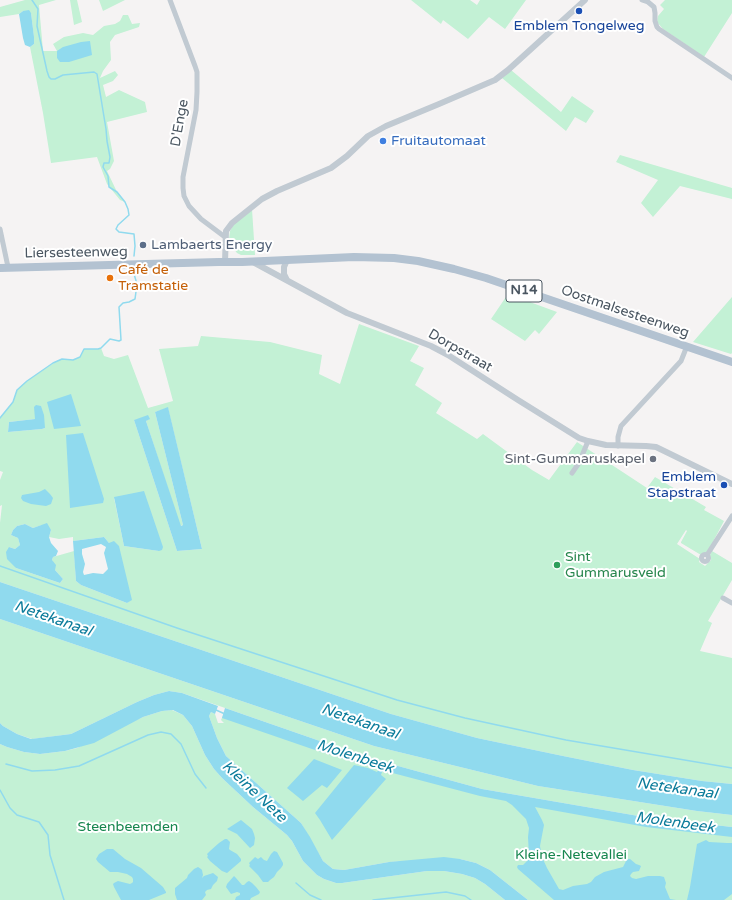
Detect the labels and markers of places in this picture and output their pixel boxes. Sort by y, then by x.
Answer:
marker: Emblem Tongelweg [574,6,584,16]
place label: Emblem Tongelweg [513,18,645,34]
place label: Fruitautomaat [391,133,486,149]
marker: Fruitautomaat [378,136,388,146]
place label: Lambaerts Energy [151,237,272,253]
marker: Lambaerts Energy [138,240,148,250]
place label: Café de Tramstatie [118,262,188,294]
marker: Café de Tramstatie [105,273,115,283]
place label: Sint-Gummaruskapel [505,451,645,467]
marker: Sint-Gummaruskapel [648,454,658,464]
place label: Emblem Stapstraat [647,469,716,502]
marker: Emblem Stapstraat [719,480,729,490]
place label: Sint Gummarusveld [565,549,666,582]
marker: Sint Gummarusveld [552,560,562,570]

